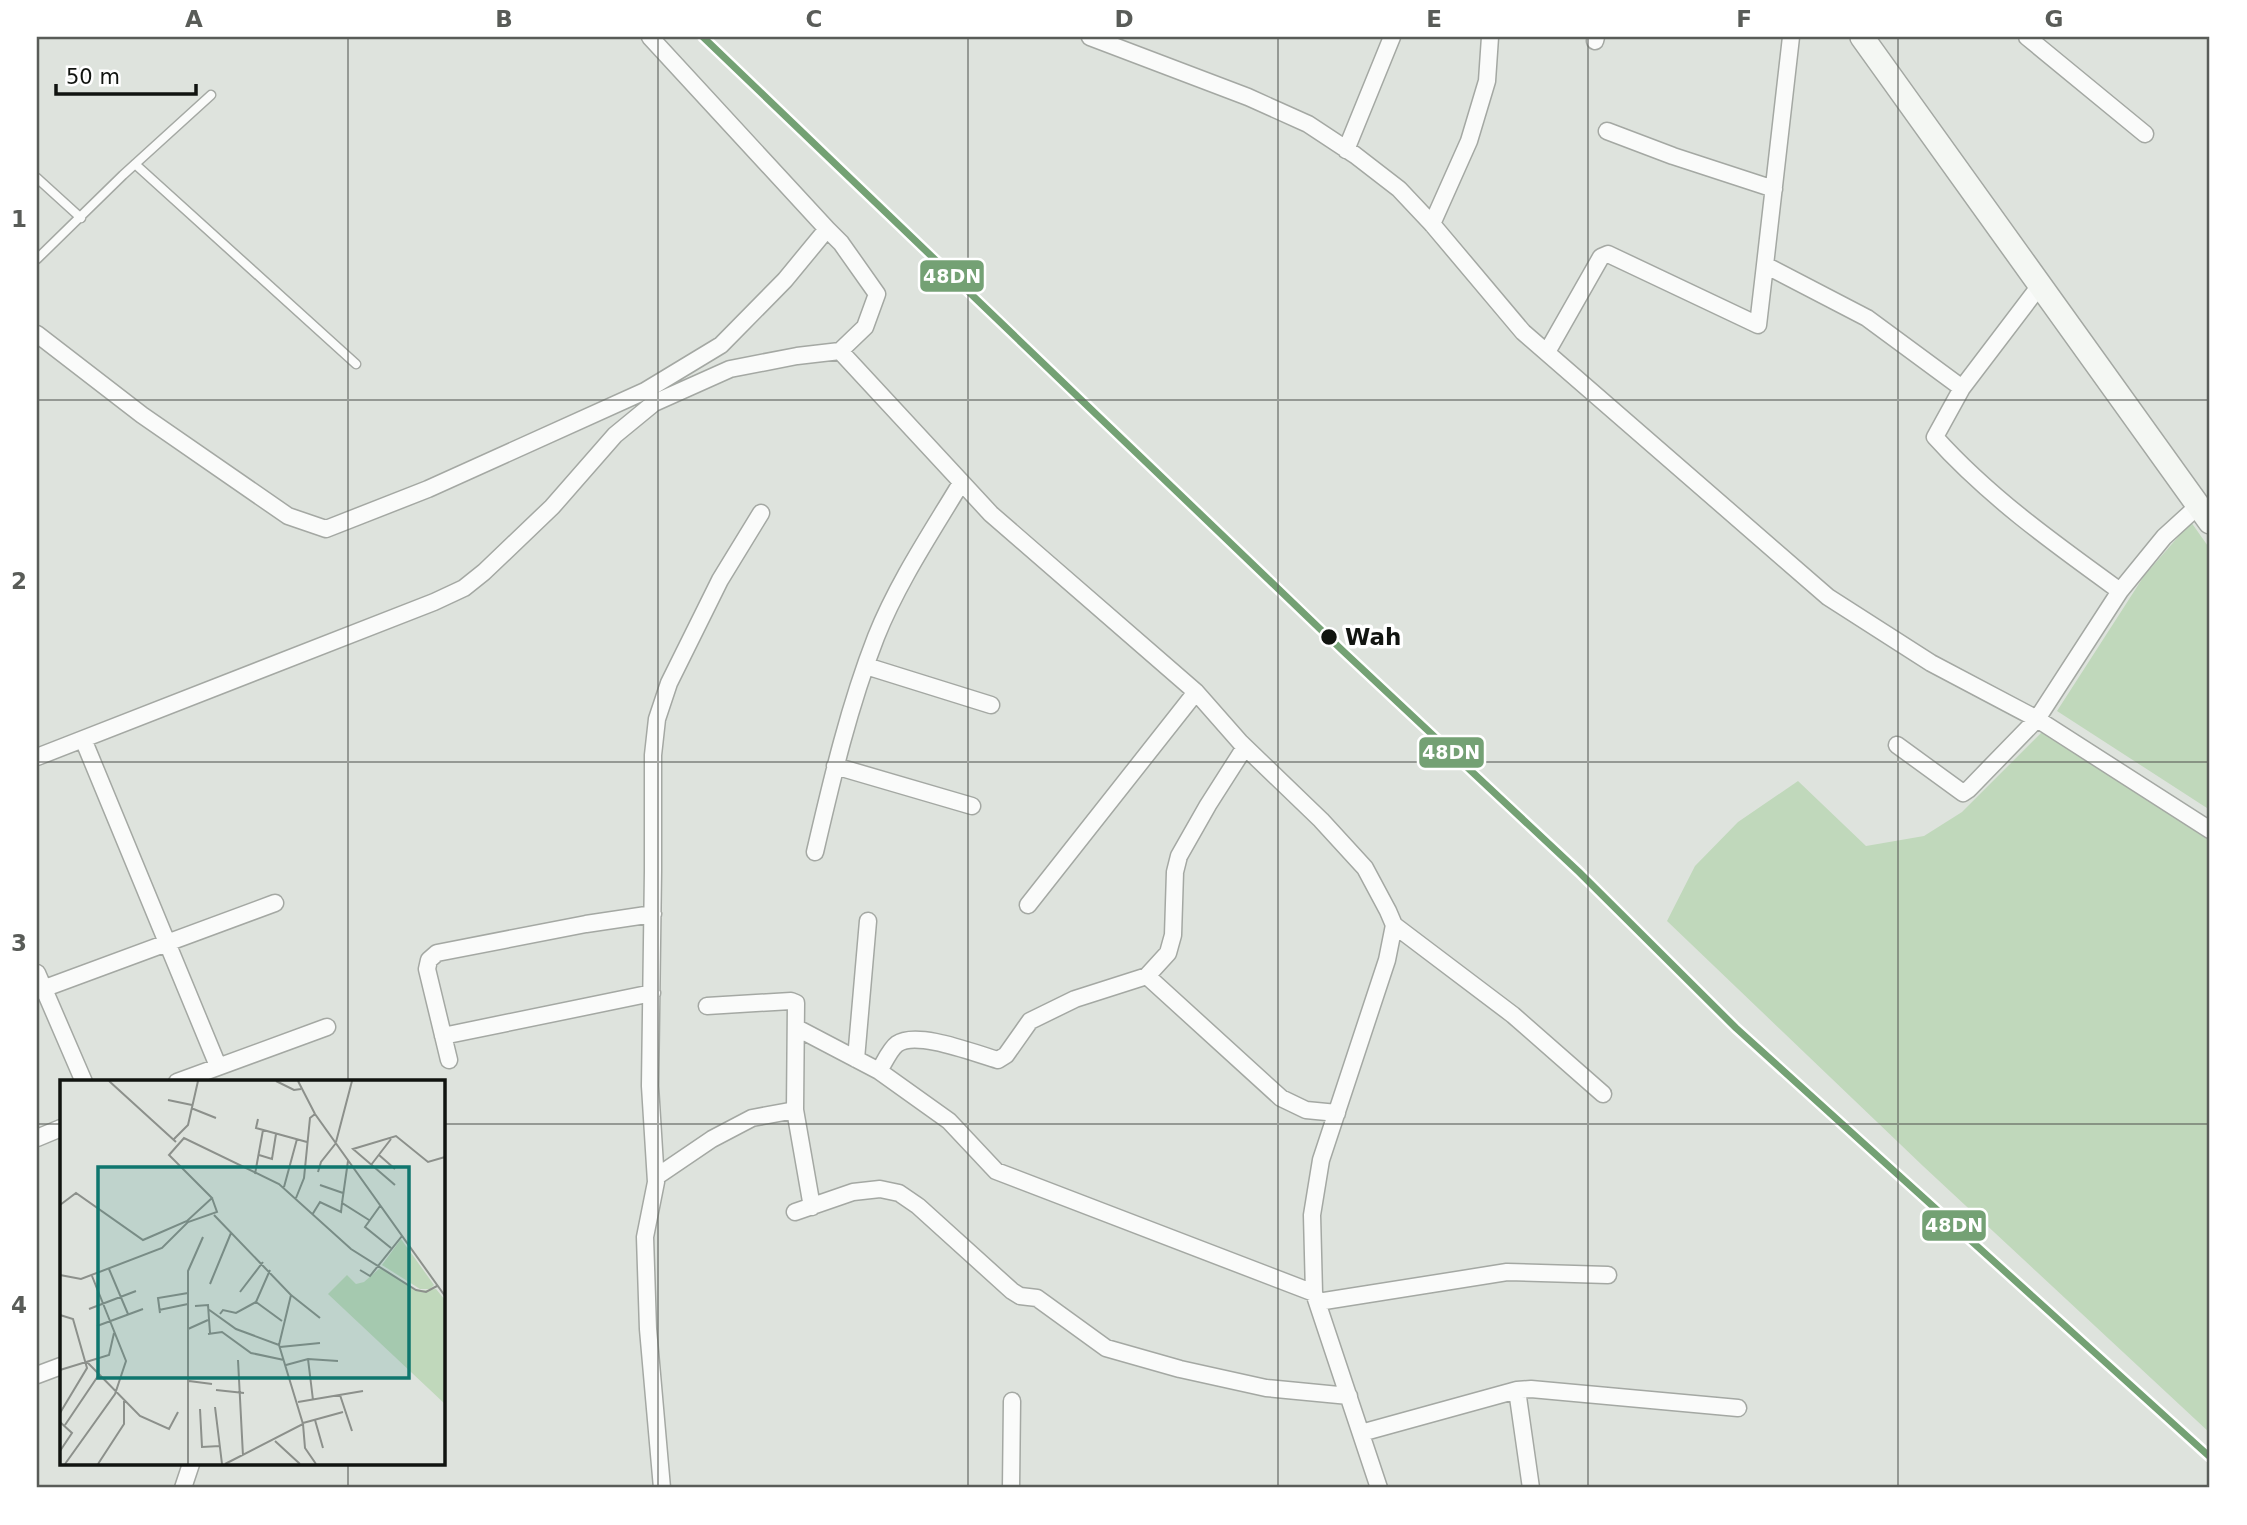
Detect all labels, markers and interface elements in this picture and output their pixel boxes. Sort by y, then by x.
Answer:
text: A [185,6,203,32]
text: B [495,6,513,32]
text: C [806,6,822,32]
text: D [1114,6,1134,32]
text: E [1426,6,1442,32]
text: F [1736,6,1752,32]
text: G [2045,6,2063,32]
scale bar [56,52,196,96]
text: 50 m [66,65,120,89]
text: 1 [11,206,27,232]
line badge: 48DN [919,259,985,293]
text: 48DN [923,265,981,287]
text: 2 [11,568,27,594]
place label: Wah [1345,624,1401,650]
marker: Wah [1319,627,1339,647]
line badge: 48DN [1418,736,1485,769]
text: 48DN [1422,741,1480,763]
text: 3 [11,930,27,956]
inset map [60,1080,444,1466]
line badge: 48DN [1921,1209,1987,1242]
text: 48DN [1925,1214,1983,1236]
text: 4 [11,1292,27,1318]

